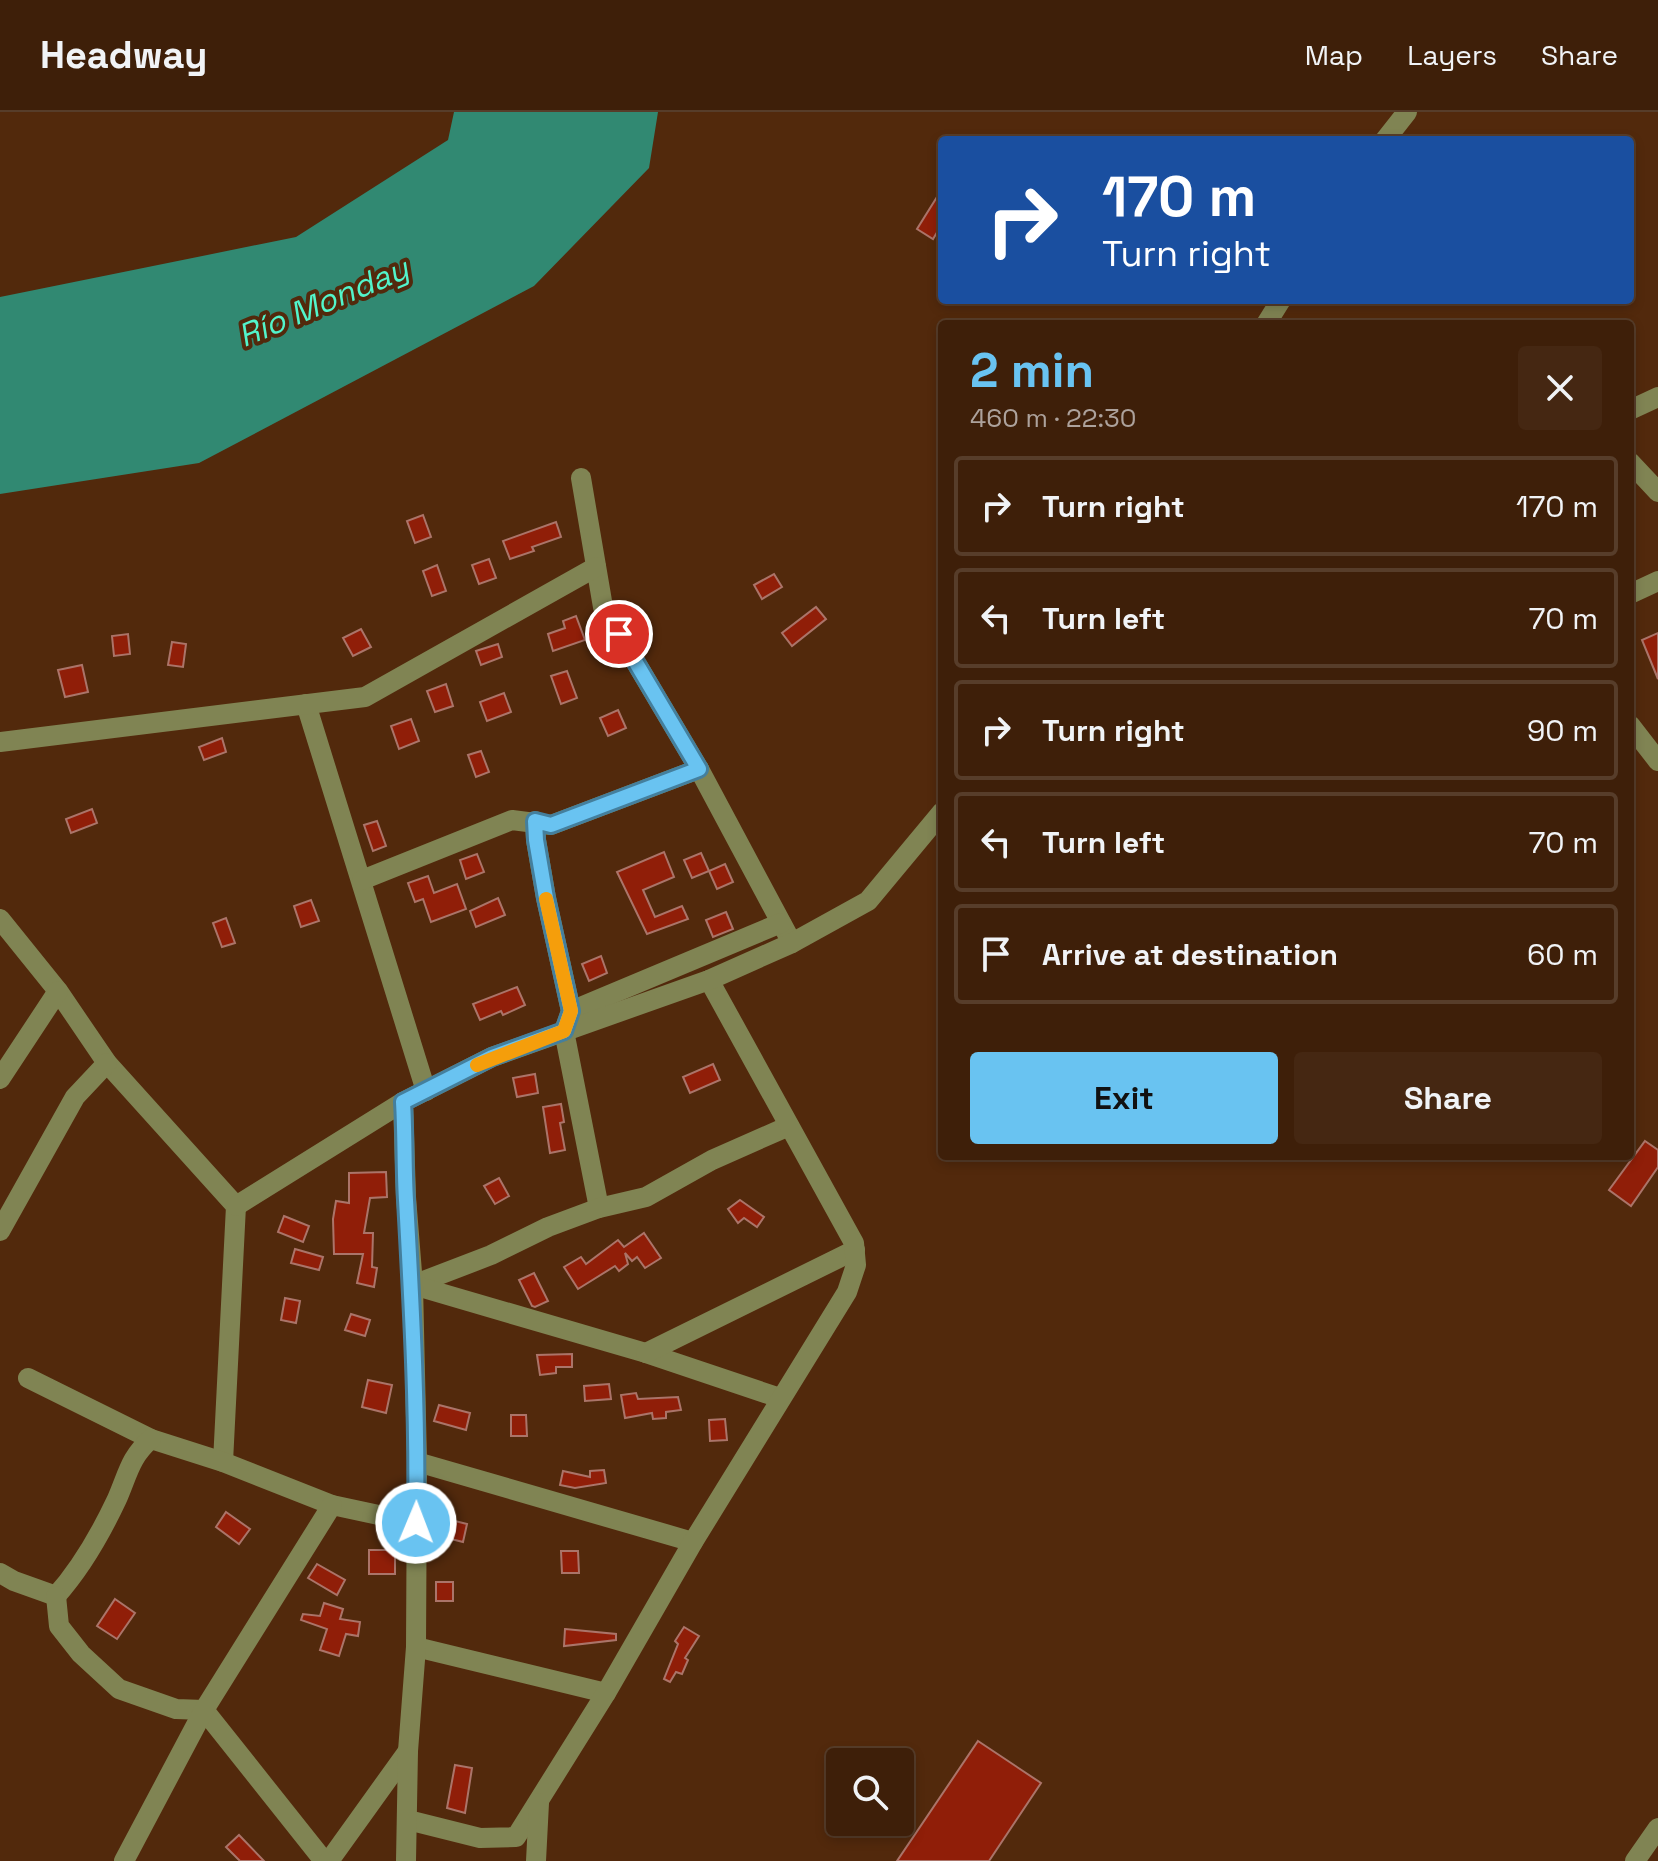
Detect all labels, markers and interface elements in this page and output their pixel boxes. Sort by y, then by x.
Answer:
text: Headway [40,31,207,79]
text: Map [1305,37,1363,73]
text: Layers [1407,37,1497,73]
text: Share [1541,37,1618,73]
text: 170 m [1102,161,1256,232]
icon: right [970,168,1074,272]
text: Turn right [1102,231,1271,277]
water label: Río Monday [232,248,416,356]
text: 2 min [970,340,1094,401]
button: close [1518,346,1602,430]
text: 460 m · 22:30 [970,401,1136,435]
icon: right [974,484,1018,528]
text: Turn right [1042,487,1185,526]
text: 170 m [1516,487,1598,526]
icon: left [974,596,1018,640]
text: Turn left [1042,599,1165,638]
text: 70 m [1529,599,1598,638]
pin [585,600,653,668]
icon: arrive [597,612,641,656]
icon: right [974,708,1018,752]
text: Turn right [1042,711,1185,750]
text: 90 m [1527,711,1598,750]
icon: left [974,820,1018,864]
text: Turn left [1042,823,1165,862]
text: 70 m [1529,823,1598,862]
icon: arrive [974,932,1018,976]
text: Arrive at destination [1042,935,1338,974]
text: 60 m [1527,935,1598,974]
button: Exit [970,1052,1278,1144]
button: Share [1294,1052,1602,1144]
position arrow [374,1481,458,1565]
map controls [826,1748,914,1836]
button: search [826,1748,914,1836]

